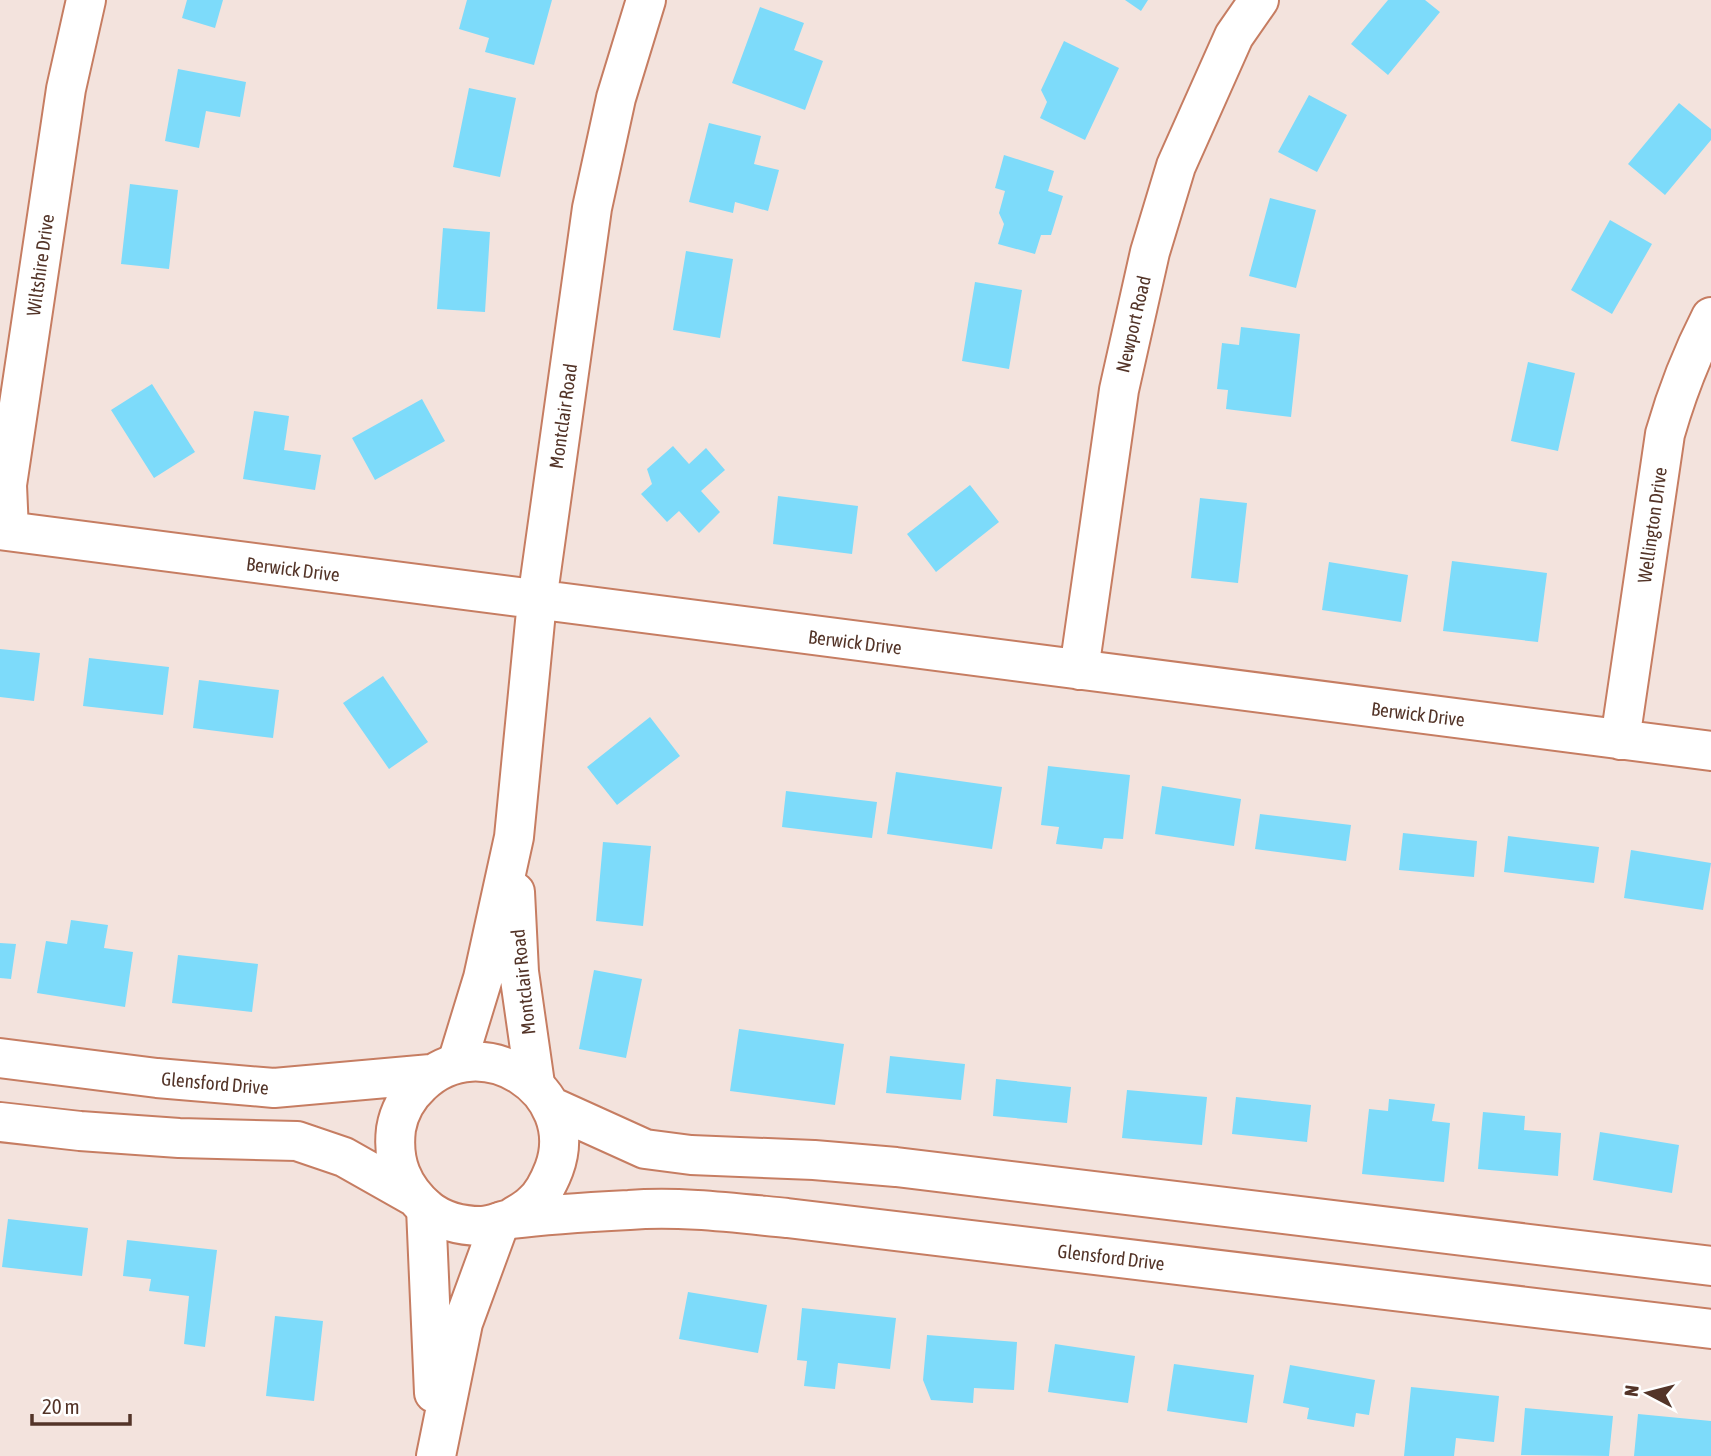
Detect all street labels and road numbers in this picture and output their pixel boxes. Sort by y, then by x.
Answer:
street label: Wiltshire Drive [22,213,58,317]
street label: Newport Road [1111,273,1155,375]
street label: Montclair Road [545,362,581,470]
street label: Wellington Drive [1633,466,1671,584]
street label: Berwick Drive [245,552,341,586]
street label: Berwick Drive [807,625,903,659]
street label: Berwick Drive [1370,697,1466,731]
street label: Montclair Road [507,928,539,1036]
street label: Glensford Drive [160,1067,270,1099]
street label: Glensford Drive [1056,1240,1166,1274]

